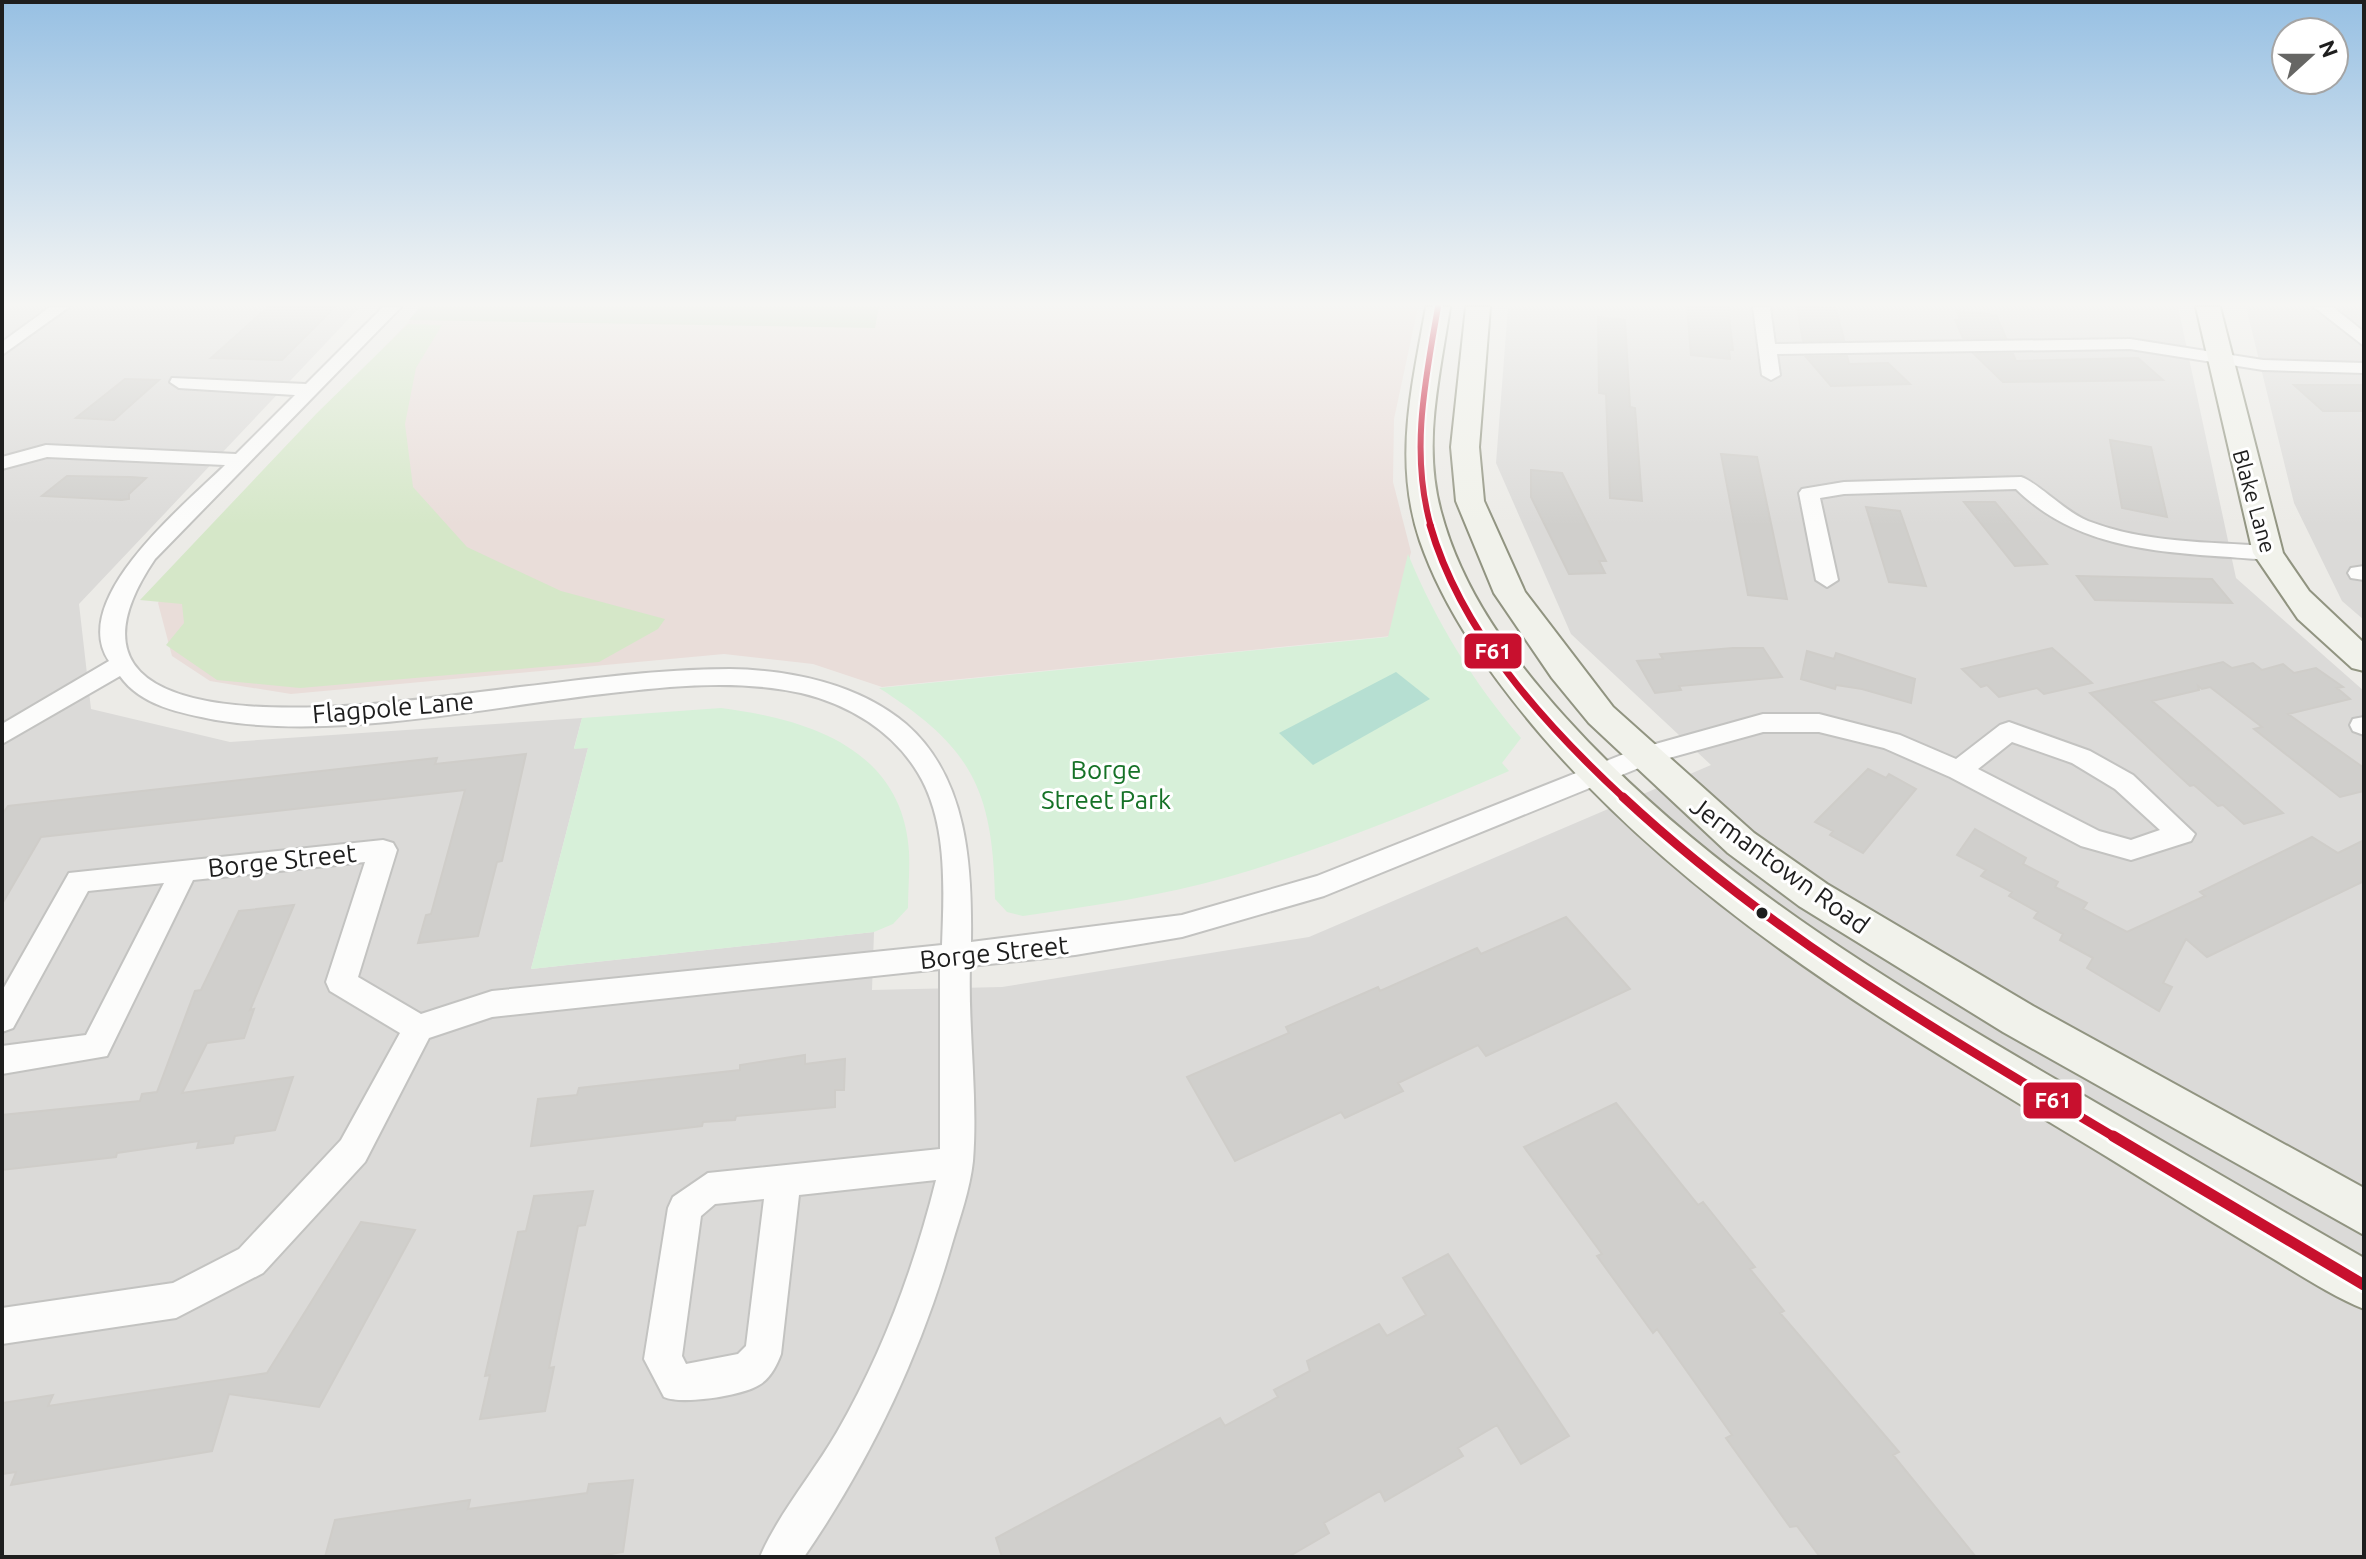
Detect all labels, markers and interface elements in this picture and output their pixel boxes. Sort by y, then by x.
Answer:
north arrow [2270,16,2350,96]
text: N [2315,37,2344,61]
street label: Blake Lane [2228,446,2282,556]
line badge: F61 [1463,632,1523,670]
text: F61 [1474,638,1512,663]
street label: Flagpole Lane [311,685,475,729]
park label: Borge Street Park [1041,755,1171,814]
street label: Jermantown Road [1685,790,1875,940]
street label: Borge Street [206,838,358,882]
unlabelled marker [1754,905,1770,921]
street label: Borge Street [918,930,1070,974]
line badge: F61 [2022,1081,2083,1120]
text: F61 [2034,1087,2072,1112]

